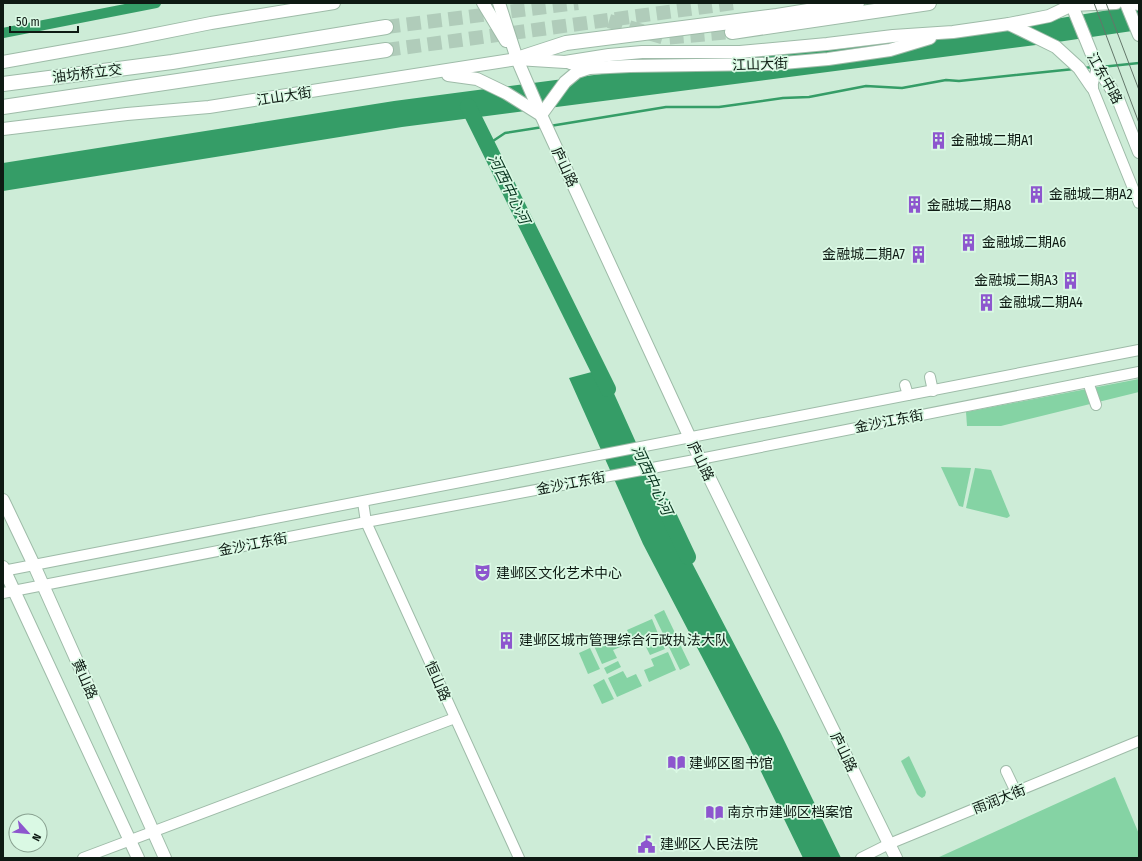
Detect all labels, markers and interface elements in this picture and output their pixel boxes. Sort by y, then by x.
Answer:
scale bar [10,8,78,34]
text: 50 m [16,15,40,29]
street label: 江东中路 [1084,50,1126,107]
street label: 江山大街 [732,55,788,74]
street label: 油坊桥立交 [51,61,123,86]
street label: 江山大街 [255,84,313,109]
building icon: 金融城二期A1 [928,130,948,150]
place label: 金融城二期A1 [951,132,1033,149]
street label: 庐山路 [548,145,581,190]
water label: 河西中心河 [484,151,535,229]
building icon: 金融城二期A2 [1026,184,1046,204]
place label: 金融城二期A2 [1049,186,1133,203]
building icon: 金融城二期A8 [904,195,924,215]
place label: 金融城二期A8 [927,197,1011,214]
building icon: 金融城二期A6 [959,232,979,252]
place label: 金融城二期A6 [982,234,1066,251]
building icon: 金融城二期A7 [908,244,928,264]
place label: 金融城二期A7 [822,246,905,263]
building icon: 金融城二期A3 [1061,270,1081,290]
place label: 金融城二期A3 [974,272,1058,289]
building icon: 金融城二期A4 [976,292,996,312]
place label: 金融城二期A4 [999,294,1083,311]
street label: 金沙江东街 [853,406,925,437]
street label: 庐山路 [684,439,717,484]
water label: 河西中心河 [628,442,677,521]
street label: 金沙江东街 [535,468,607,499]
street label: 金沙江东街 [217,529,289,560]
theatre icon: 建邺区文化艺术中心 [473,563,493,583]
place label: 建邺区文化艺术中心 [496,565,622,582]
building icon: 建邺区城市管理综合行政执法大队 [496,630,516,650]
place label: 建邺区城市管理综合行政执法大队 [519,632,729,649]
street label: 黄山路 [68,657,101,702]
street label: 恒山路 [421,659,454,704]
street label: 庐山路 [827,730,860,775]
library icon: 建邺区图书馆 [666,753,686,773]
place label: 建邺区图书馆 [689,755,773,772]
street label: 雨润大街 [970,781,1028,818]
library icon: 南京市建邺区档案馆 [704,802,724,822]
place label: 南京市建邺区档案馆 [727,804,853,821]
north arrow [8,813,48,853]
text: N [29,831,44,843]
public building icon: 建邺区人民法院 [637,834,657,854]
place label: 建邺区人民法院 [660,836,758,853]

